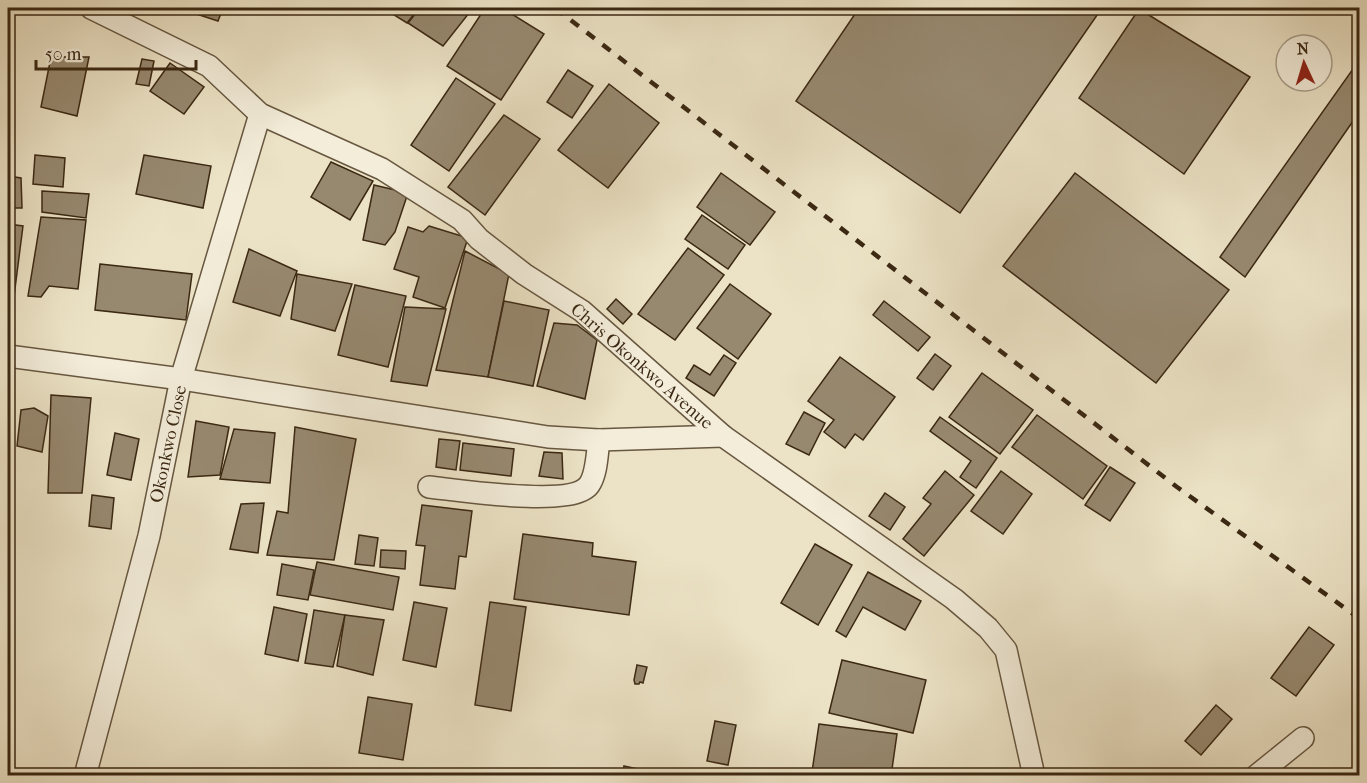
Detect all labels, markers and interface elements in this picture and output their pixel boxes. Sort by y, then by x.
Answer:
scale bar [36,33,196,71]
north arrow [1274,33,1334,93]
text: N [1296,39,1311,58]
text: 50 m [45,44,82,65]
street label: Chris Okonkwo Avenue [566,299,717,434]
street label: Okonkwo Close [146,383,191,505]

